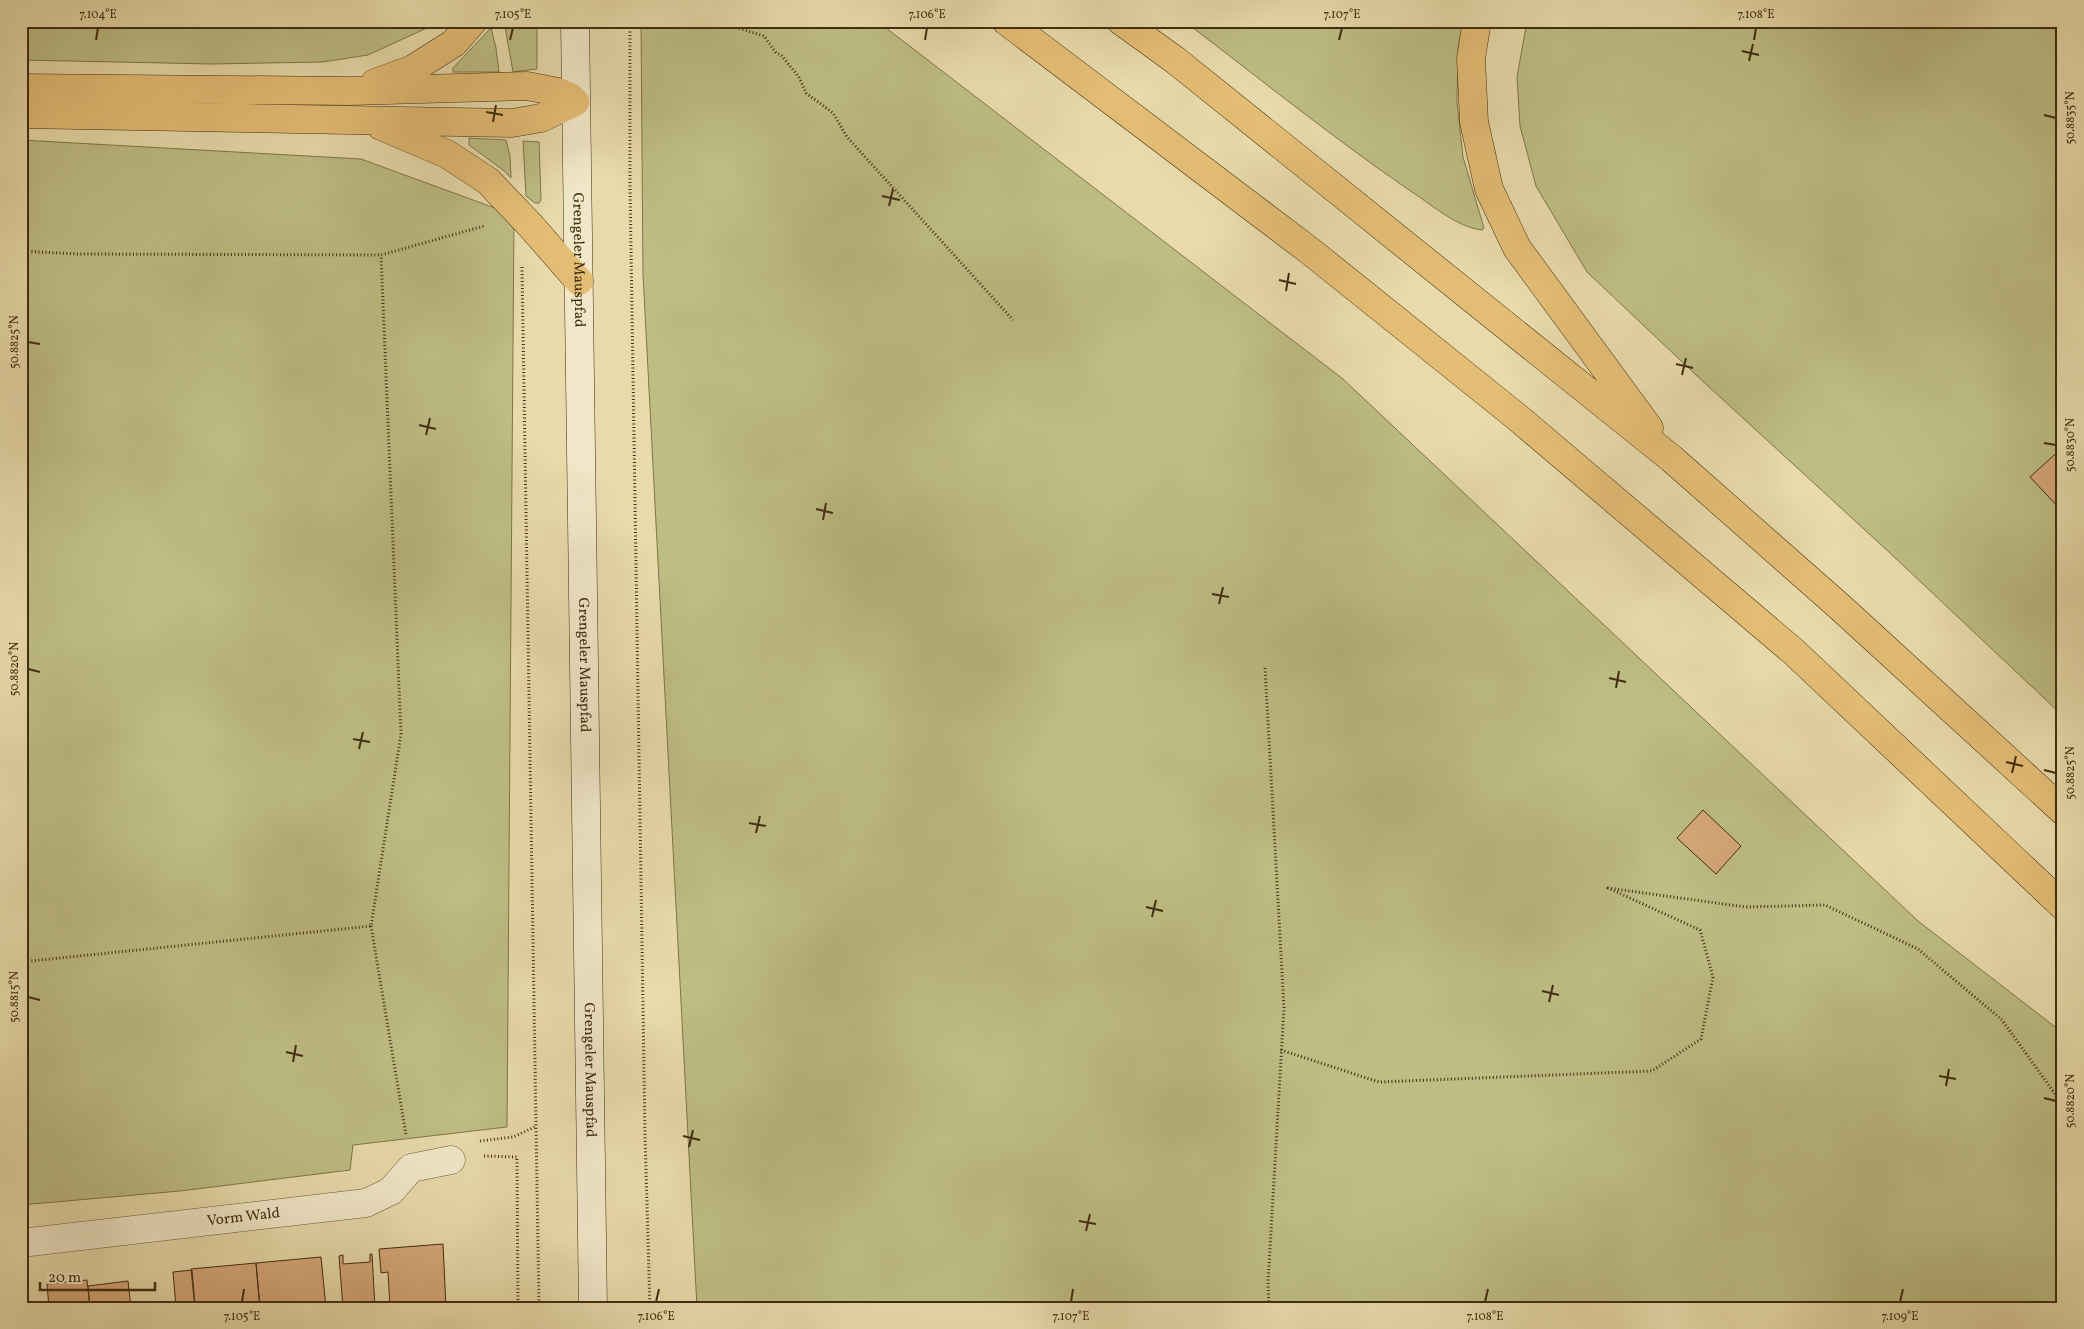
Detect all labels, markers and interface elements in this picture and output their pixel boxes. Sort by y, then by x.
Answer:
text: 7.104°E [79,7,117,23]
text: 7.105°E [495,7,531,23]
text: 7.106°E [908,7,946,23]
text: 7.107°E [1324,7,1360,23]
text: 7.108°E [1737,7,1775,23]
text: 50.8835°N [2063,91,2079,145]
street label: Grengeler Mauspfad [567,192,590,328]
text: 50.8825°N [7,315,23,369]
text: 50.8830°N [2063,418,2079,472]
street label: Grengeler Mauspfad [573,597,595,733]
text: 50.8820°N [7,642,23,696]
text: 50.8825°N [2063,746,2079,800]
text: 50.8815°N [7,971,23,1023]
street label: Grengeler Mauspfad [578,1002,601,1138]
text: 50.8820°N [2063,1074,2079,1128]
street label: Vorm Wald [206,1203,281,1232]
scale bar [40,1259,155,1291]
text: 20 m [48,1268,81,1289]
text: 7.105°E [224,1309,260,1325]
text: 7.106°E [637,1309,675,1325]
text: 7.107°E [1053,1309,1089,1325]
text: 7.108°E [1466,1309,1504,1325]
text: 7.109°E [1881,1309,1919,1325]

